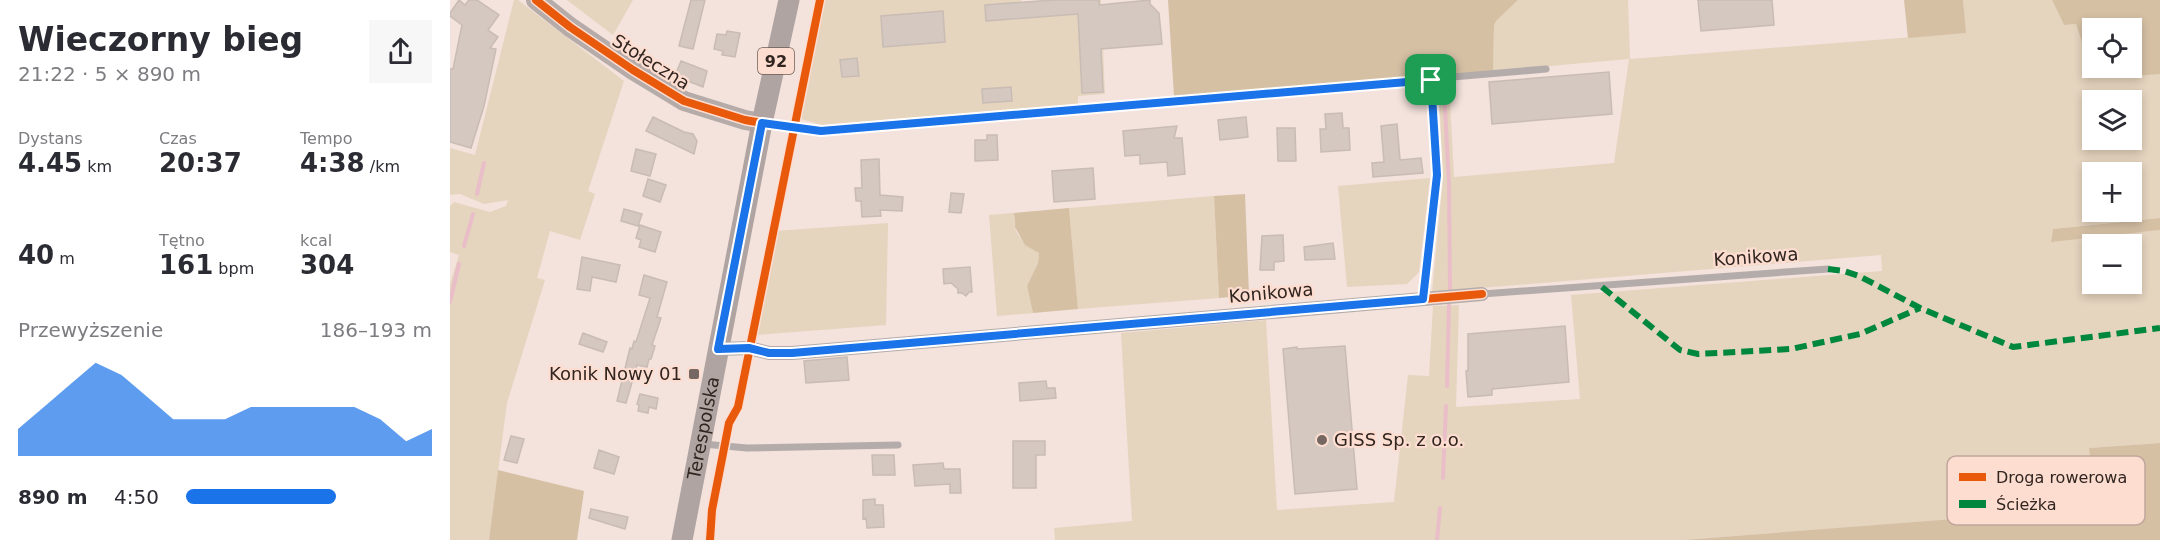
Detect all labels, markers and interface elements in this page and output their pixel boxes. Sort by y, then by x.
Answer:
map controls [2082,18,2142,294]
button: locate [2082,18,2142,78]
text: Wieczorny bieg [18,20,303,59]
button: share [369,20,432,83]
street label: Stołeczna [609,29,694,94]
road number: 92 [758,48,794,74]
pin [1405,54,1456,105]
text: 21:22 · 5 × 890 m [18,62,201,86]
icon: arrive [1414,63,1447,96]
button: layers [2082,90,2142,150]
text: Dystans [18,129,83,148]
text: Czas [159,129,197,148]
text: Tempo [300,129,352,148]
text: 4.45 [18,148,82,178]
text: 20:37 [159,148,242,178]
text: 4:38 [300,148,365,178]
text: km [82,157,112,176]
text: /km [365,157,400,176]
button: + [2082,162,2142,222]
text: Tętno [159,231,205,250]
text: kcal [300,231,332,250]
button: − [2082,234,2142,294]
text: 40 [18,240,54,270]
street label: Konikowa [1713,243,1799,270]
text: m [54,249,75,268]
text: 161 [159,250,213,280]
text: 304 [300,250,354,280]
text: bpm [213,259,254,278]
street label: Konikowa [1228,278,1314,307]
text: Przewyższenie [18,318,163,342]
text: 186–193 m [320,318,432,342]
place label: Konik Nowy 01 [549,363,682,384]
marker: Konik Nowy 01 [687,367,701,381]
street label: Terespolska [683,375,723,482]
place label: GISS Sp. z o.o. [1334,429,1464,450]
marker: GISS Sp. z o.o. [1315,433,1329,447]
legend [1947,456,2145,525]
text: Droga rowerowa [1996,468,2127,487]
text: 890 m [18,485,88,509]
text: 4:50 [114,485,159,509]
text: Ścieżka [1996,495,2056,514]

